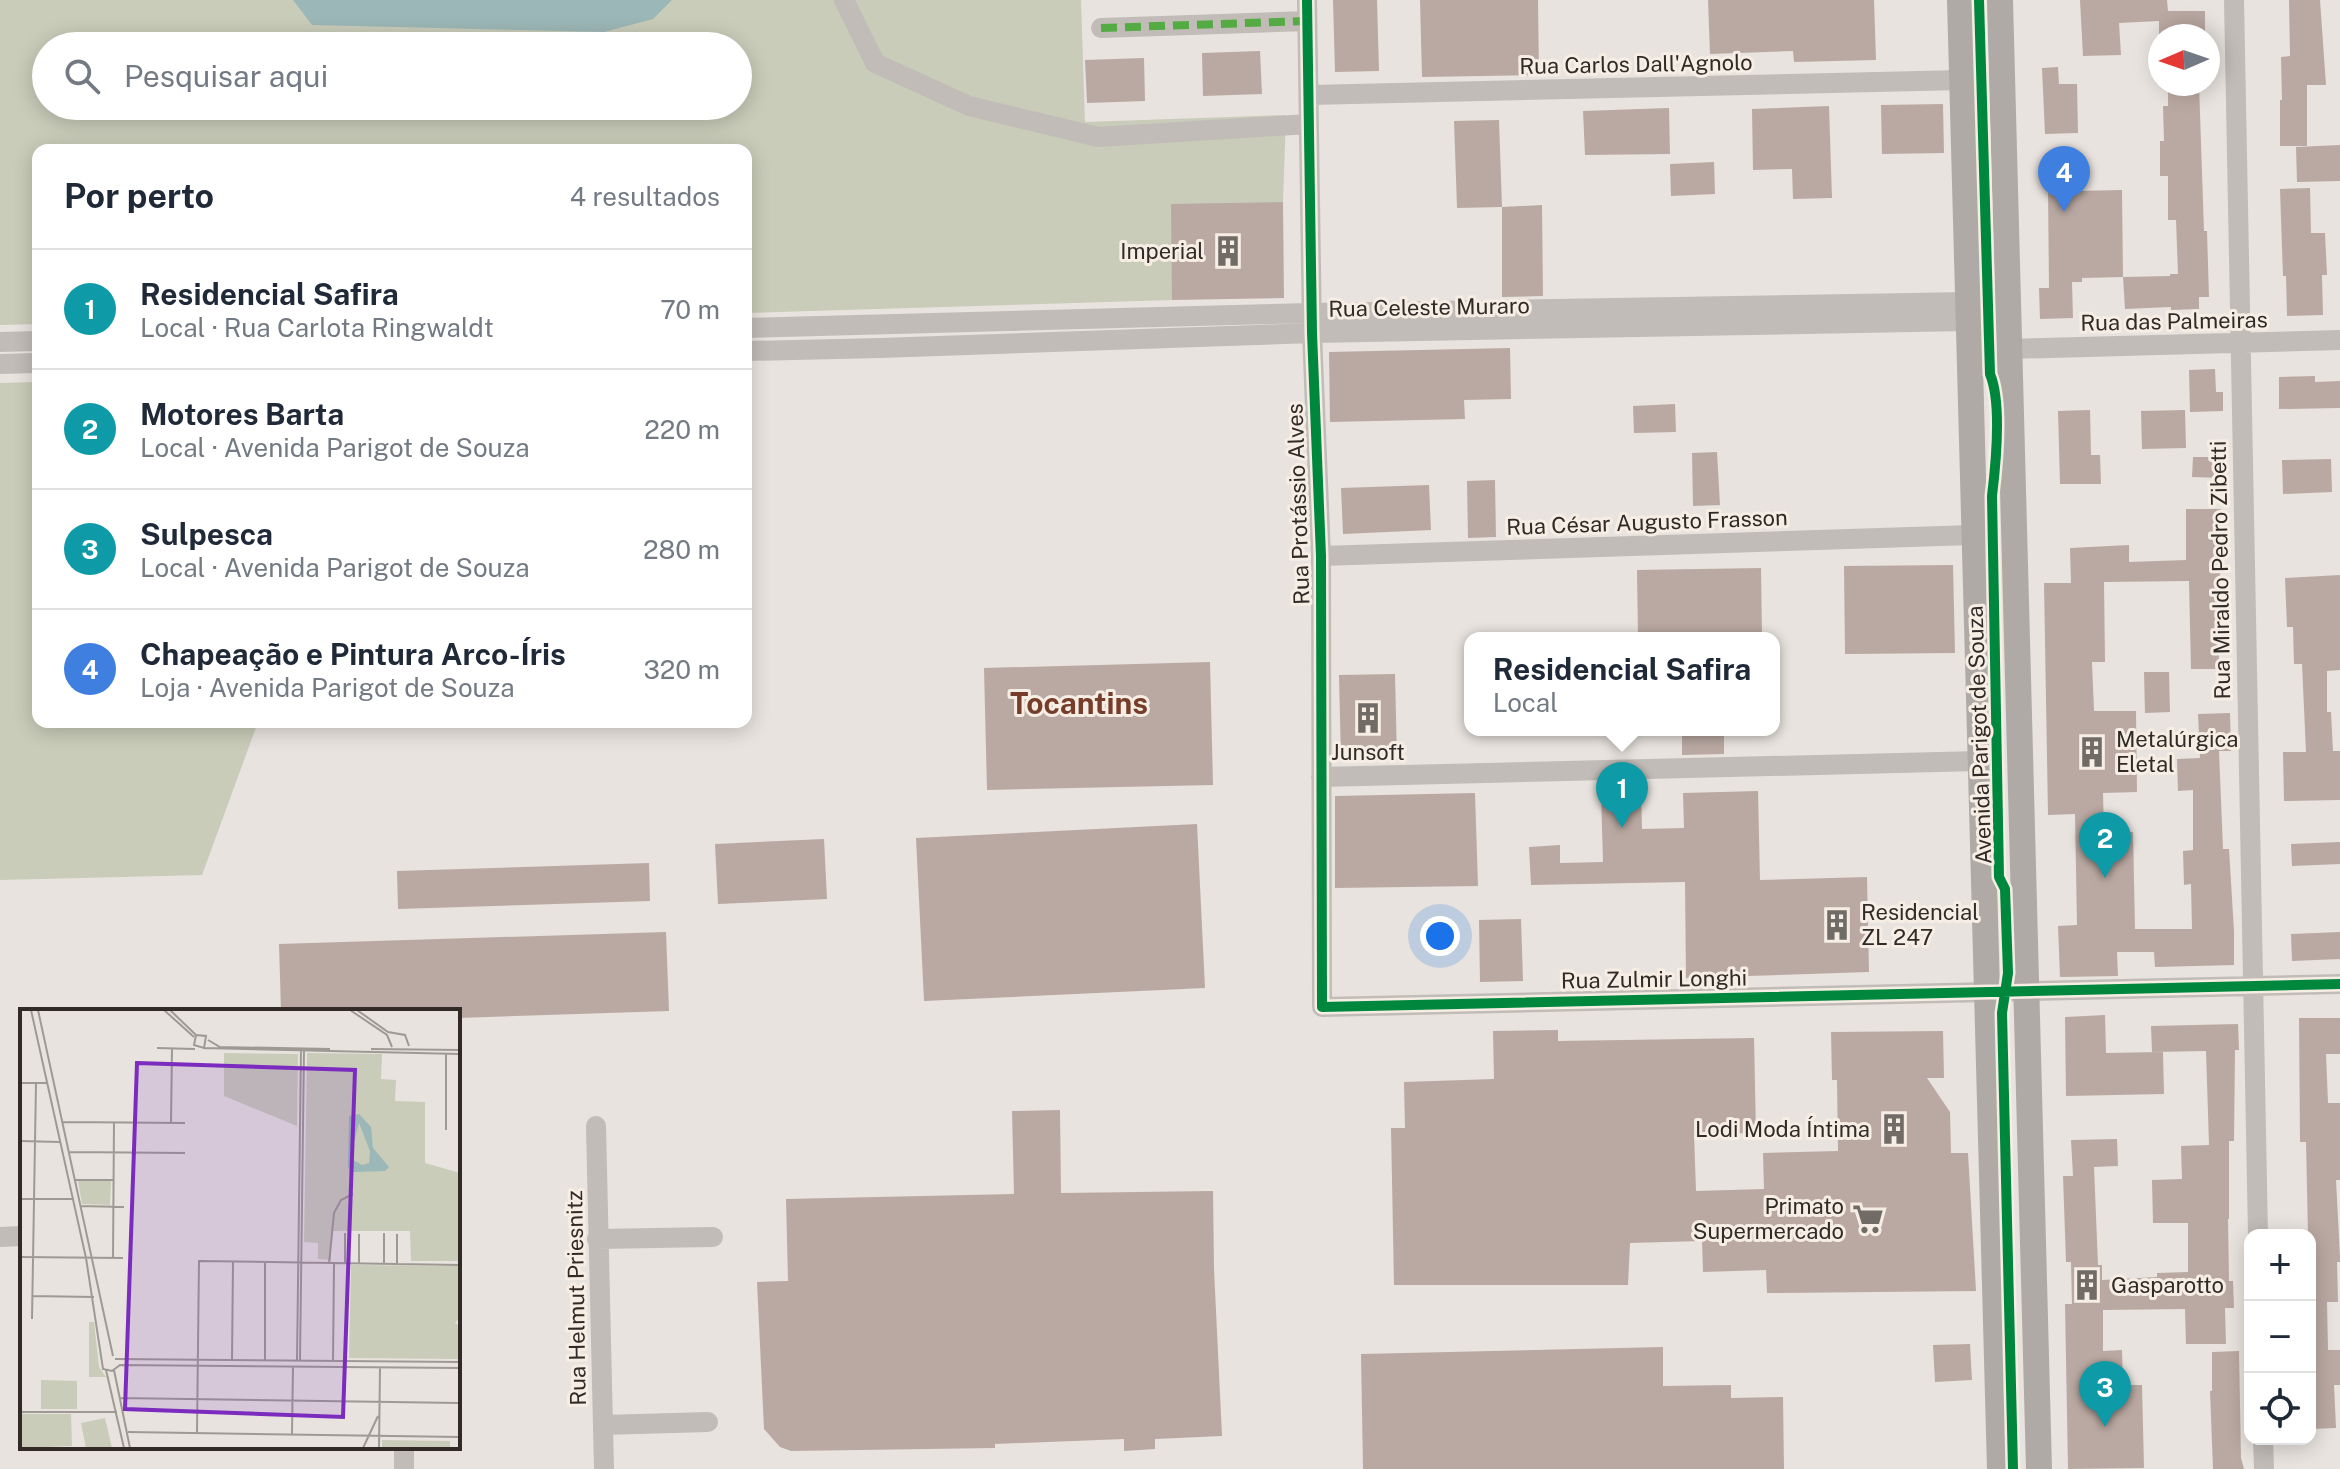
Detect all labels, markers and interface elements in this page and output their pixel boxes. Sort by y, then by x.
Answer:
north arrow [2148,24,2220,96]
search box [32,32,752,120]
street label: Rua Carlos Dall'Agnolo [1519,49,1753,79]
icon: search [60,54,104,98]
text: Pesquisar aqui [124,58,328,94]
pin: 4 [2038,146,2090,212]
text: Por perto [64,176,214,216]
text: 4 resultados [570,181,720,212]
building icon: Imperial [1211,234,1245,268]
place label: Imperial [1120,238,1204,264]
text: Residencial Safira [140,276,399,312]
street label: Rua Celeste Muraro [1328,292,1530,322]
text: 1 [84,294,96,325]
text: 70 m [660,294,720,325]
street label: Rua das Palmeiras [2080,306,2268,336]
text: Local · Rua Carlota Ringwaldt [140,312,494,343]
text: Motores Barta [140,396,344,432]
street label: Rua Protássio Alves [1281,403,1315,605]
text: 2 [82,414,98,445]
text: 220 m [644,414,720,445]
text: Local · Avenida Parigot de Souza [140,432,530,463]
street label: Rua Miraldo Pedro Zibetti [2205,440,2235,700]
street label: Rua César Augusto Frasson [1506,504,1788,540]
text: Sulpesca [140,516,273,552]
text: 3 [81,534,99,565]
text: 280 m [643,534,720,565]
text: Local · Avenida Parigot de Souza [140,552,530,583]
street label: Avenida Parigot de Souza [1961,605,1997,865]
popup [1464,632,1780,736]
text: Chapeação e Pintura Arco-Íris [140,636,566,672]
text: Residencial Safira [1493,651,1751,687]
text: 4 [81,654,99,685]
text: 320 m [643,654,720,685]
text: Loja · Avenida Parigot de Souza [140,672,515,703]
district label: Tocantins [1010,685,1148,721]
text: Local [1493,687,1558,718]
building icon: Junsoft [1351,701,1385,735]
place label: Metalúrgica Eletal [2116,726,2239,777]
building icon: Metalúrgica Eletal [2075,735,2109,769]
place label: Junsoft [1331,739,1405,765]
pin: 1 [1596,762,1648,828]
pin: 2 [2079,812,2131,878]
place label: Residencial ZL 247 [1861,899,1979,950]
building icon: Residencial ZL 247 [1820,908,1854,942]
your location [1420,916,1460,956]
street label: Rua Zulmir Longhi [1561,964,1747,994]
inset map [20,1009,460,1449]
building icon: Lodi Moda Íntima [1877,1112,1911,1146]
place label: Lodi Moda Íntima [1695,1116,1870,1142]
street label: Rua Helmut Priesnitz [561,1190,591,1406]
place label: Primato Supermercado [1693,1193,1844,1244]
supermarket icon: Primato Supermercado [1851,1202,1885,1236]
map controls [2244,1229,2316,1445]
button: + [2244,1229,2316,1301]
building icon: Gasparotto [2070,1268,2104,1302]
place label: Gasparotto [2111,1272,2224,1298]
button: − [2244,1301,2316,1373]
pin: 3 [2079,1361,2131,1427]
button: locate [2244,1373,2316,1445]

